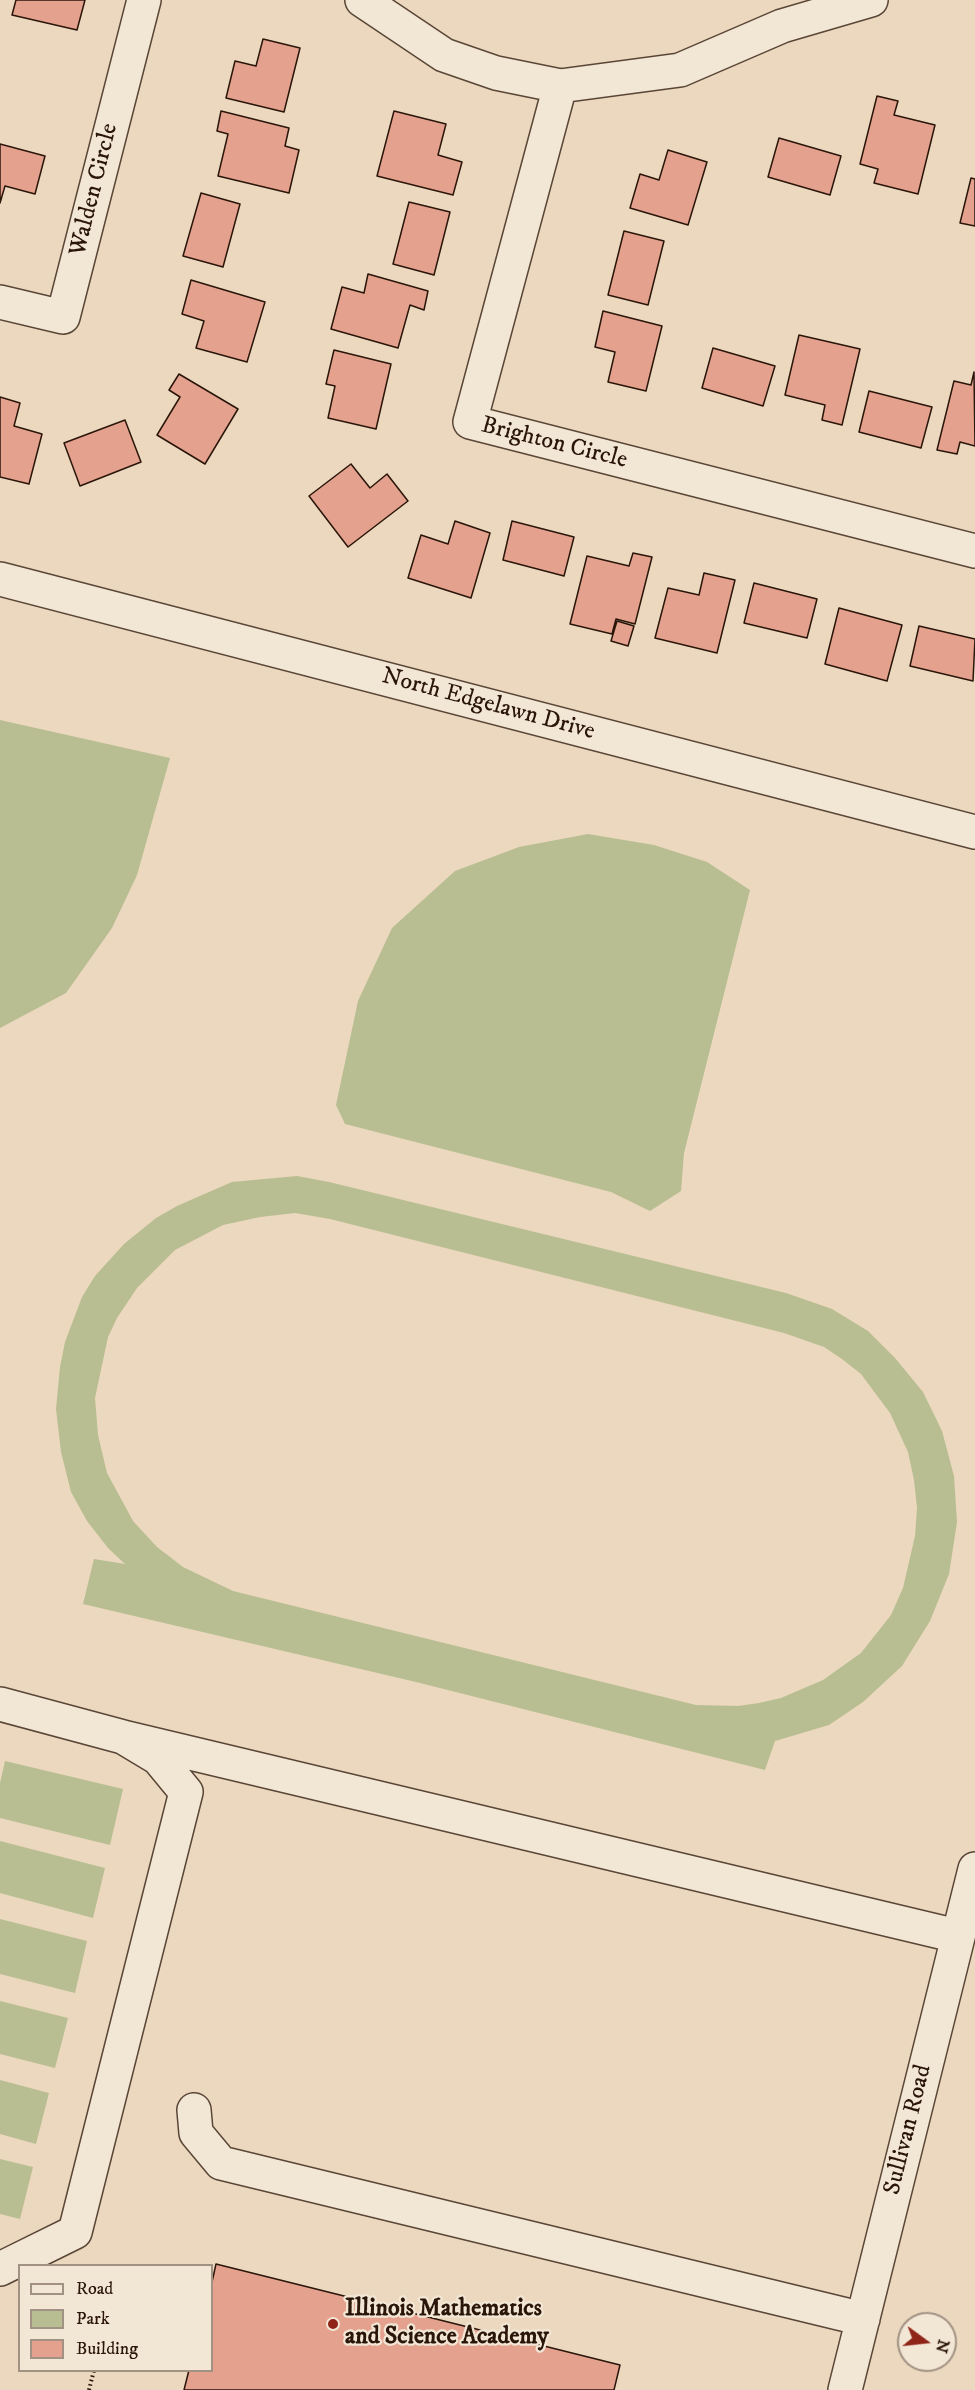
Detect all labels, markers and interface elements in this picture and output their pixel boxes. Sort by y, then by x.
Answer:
street label: Walden Circle [65,121,125,259]
street label: Brighton Circle [478,412,630,476]
street label: North Edgelawn Drive [378,663,598,747]
street label: Sullivan Road [879,2062,939,2198]
legend [18,2264,213,2372]
text: Road [76,2278,113,2300]
place label: Illinois Mathematics and Science Academy [345,2296,549,2352]
text: Park [76,2308,110,2330]
north arrow [897,2312,957,2372]
marker: Illinois Mathematics and Science Academy [326,2317,340,2331]
text: N [931,2337,954,2355]
text: Building [76,2338,138,2360]

